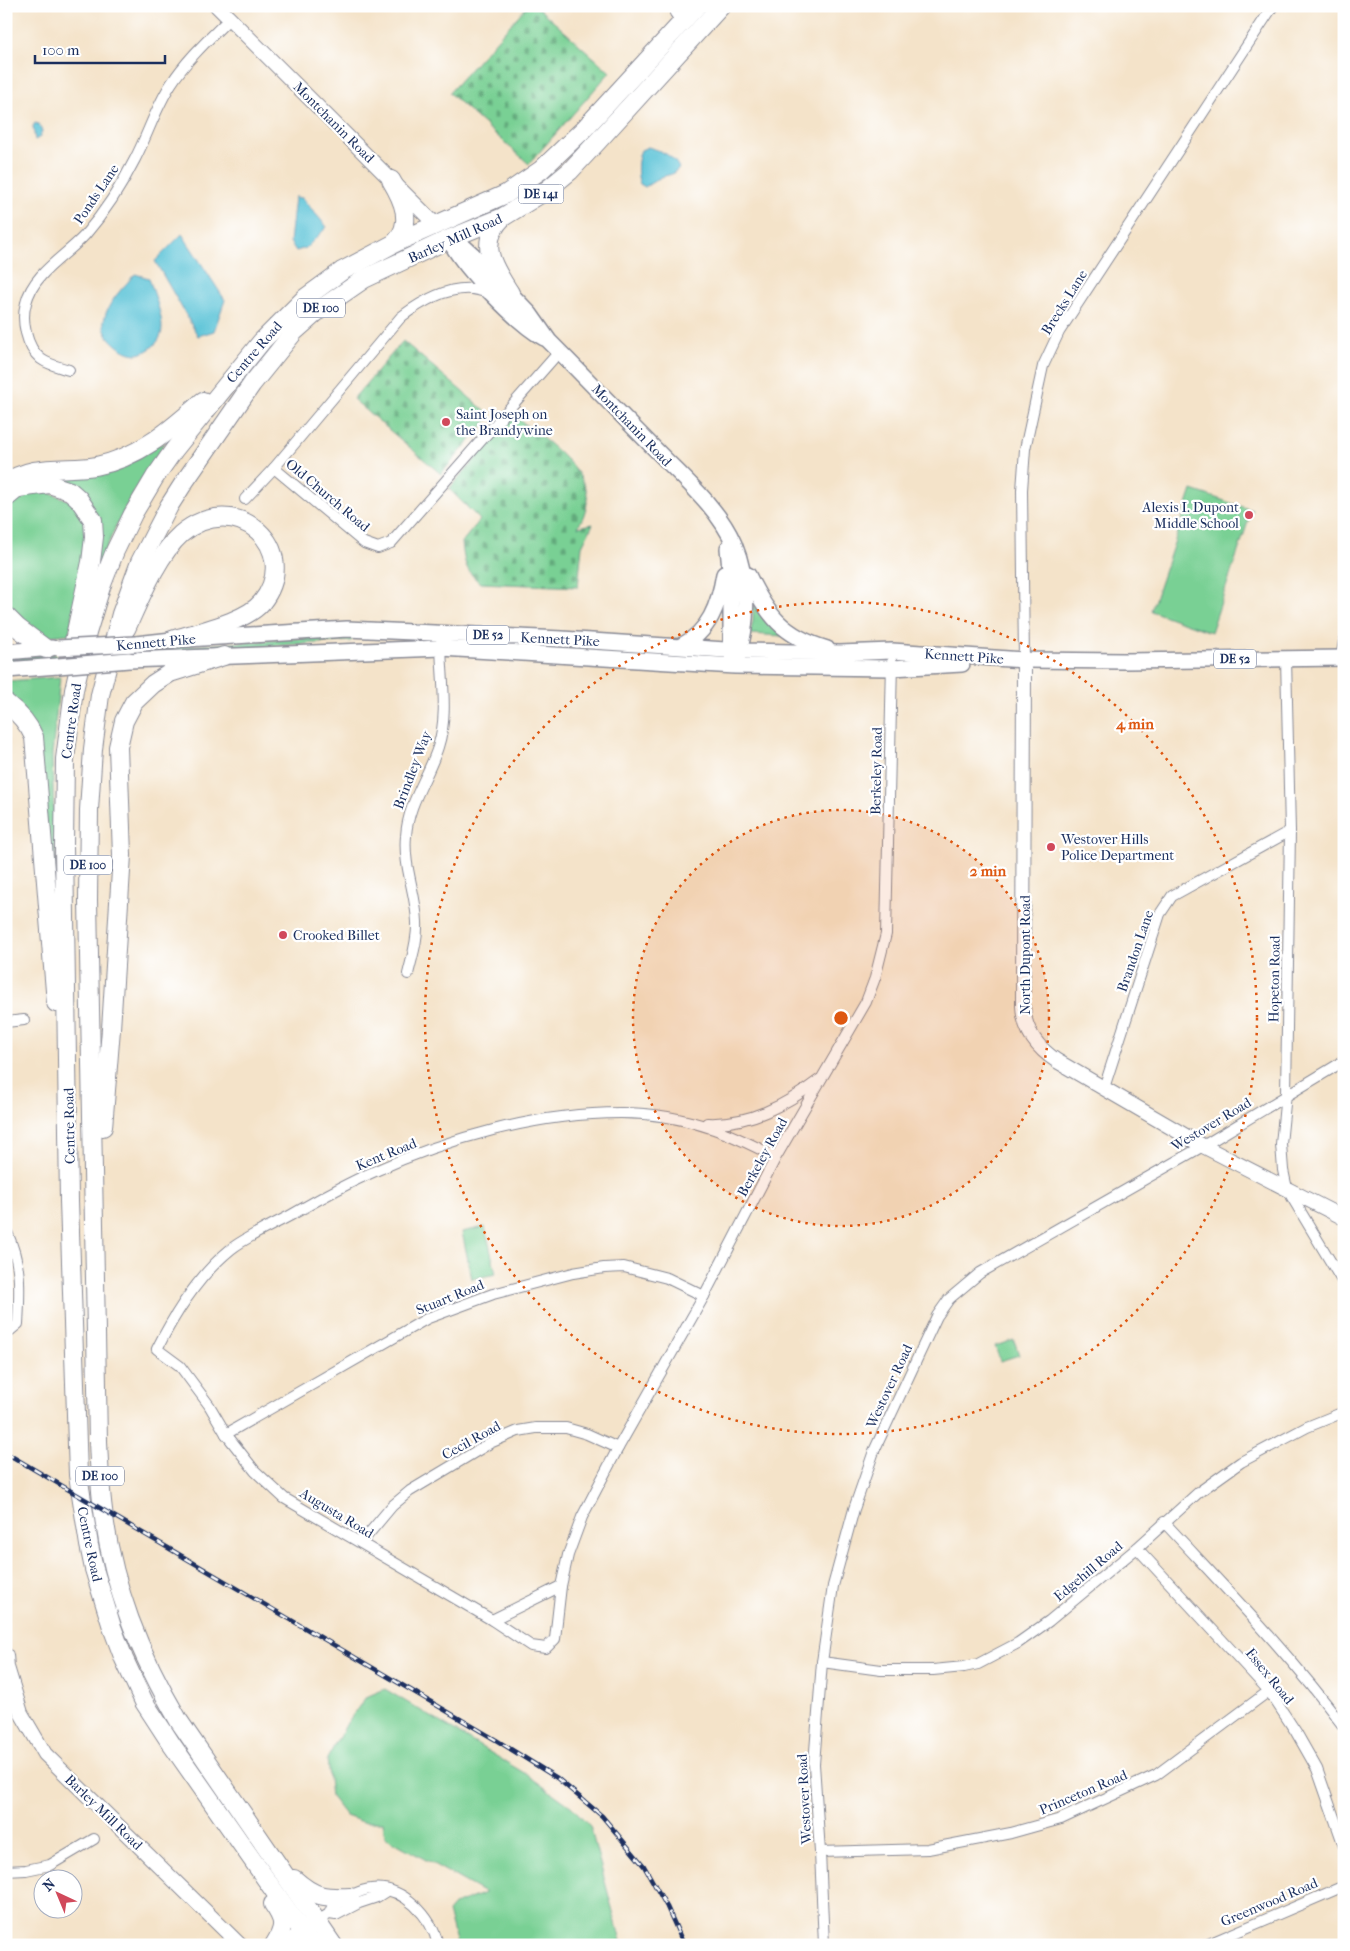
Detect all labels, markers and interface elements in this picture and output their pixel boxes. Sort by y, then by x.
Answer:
scale bar [35,32,165,64]
text: 100 m [42,41,80,59]
street label: Montchanin Road [290,78,378,167]
street label: Ponds Lane [70,161,123,228]
road number: DE 141 [518,184,564,203]
street label: Barley Mill Road [405,210,505,267]
street label: Brecks Lane [1038,267,1091,338]
road number: DE 100 [297,298,345,318]
street label: Centre Road [223,318,286,387]
street label: Montchanin Road [588,381,675,470]
place label: Saint Joseph on the Brandywine [456,406,553,439]
marker: Saint Joseph on the Brandywine [440,416,452,428]
street label: Old Church Road [282,455,373,536]
place label: Alexis I. Dupont Middle School [1141,499,1239,532]
marker: Alexis I. Dupont Middle School [1243,509,1255,521]
road number: DE 52 [467,626,509,644]
street label: Kennett Pike [520,629,600,650]
street label: Kennett Pike [116,631,196,654]
street label: Kennett Pike [924,645,1004,668]
road number: DE 52 [1214,650,1256,669]
street label: Centre Road [58,682,85,760]
text: 4 min [1115,715,1154,733]
street label: Berkeley Road [867,727,886,815]
street label: Brindley Way [390,728,435,812]
place label: Westover Hills Police Department [1060,831,1174,864]
marker: Westover Hills Police Department [1045,841,1057,853]
road number: DE 100 [64,856,112,874]
text: 2 min [970,862,1007,880]
street label: North Dupont Road [1017,895,1034,1015]
street label: Brandon Lane [1114,908,1157,994]
place label: Crooked Billet [293,927,380,944]
marker: Crooked Billet [277,929,289,941]
street label: Hopeton Road [1265,935,1284,1023]
centre of rings [832,1009,850,1027]
street label: Centre Road [60,1087,79,1164]
street label: Westover Road [1167,1094,1255,1156]
street label: Berkeley Road [734,1114,791,1200]
street label: Kent Road [353,1134,419,1174]
street label: Stuart Road [414,1276,487,1319]
street label: Westover Road [862,1341,916,1432]
street label: Cecil Road [439,1417,504,1464]
road number: DE 100 [76,1466,124,1485]
street label: Augusta Road [296,1484,377,1542]
street label: Centre Road [73,1505,106,1584]
street label: Edgehill Road [1051,1537,1126,1605]
street label: Essex Road [1242,1645,1298,1708]
street label: Westover Road [794,1753,815,1846]
street label: Princeton Road [1037,1766,1130,1819]
street label: Barley Mill Road [61,1771,146,1854]
north arrow [32,1868,82,1918]
street label: Greenwood Road [1218,1874,1321,1931]
text: N [40,1875,59,1895]

